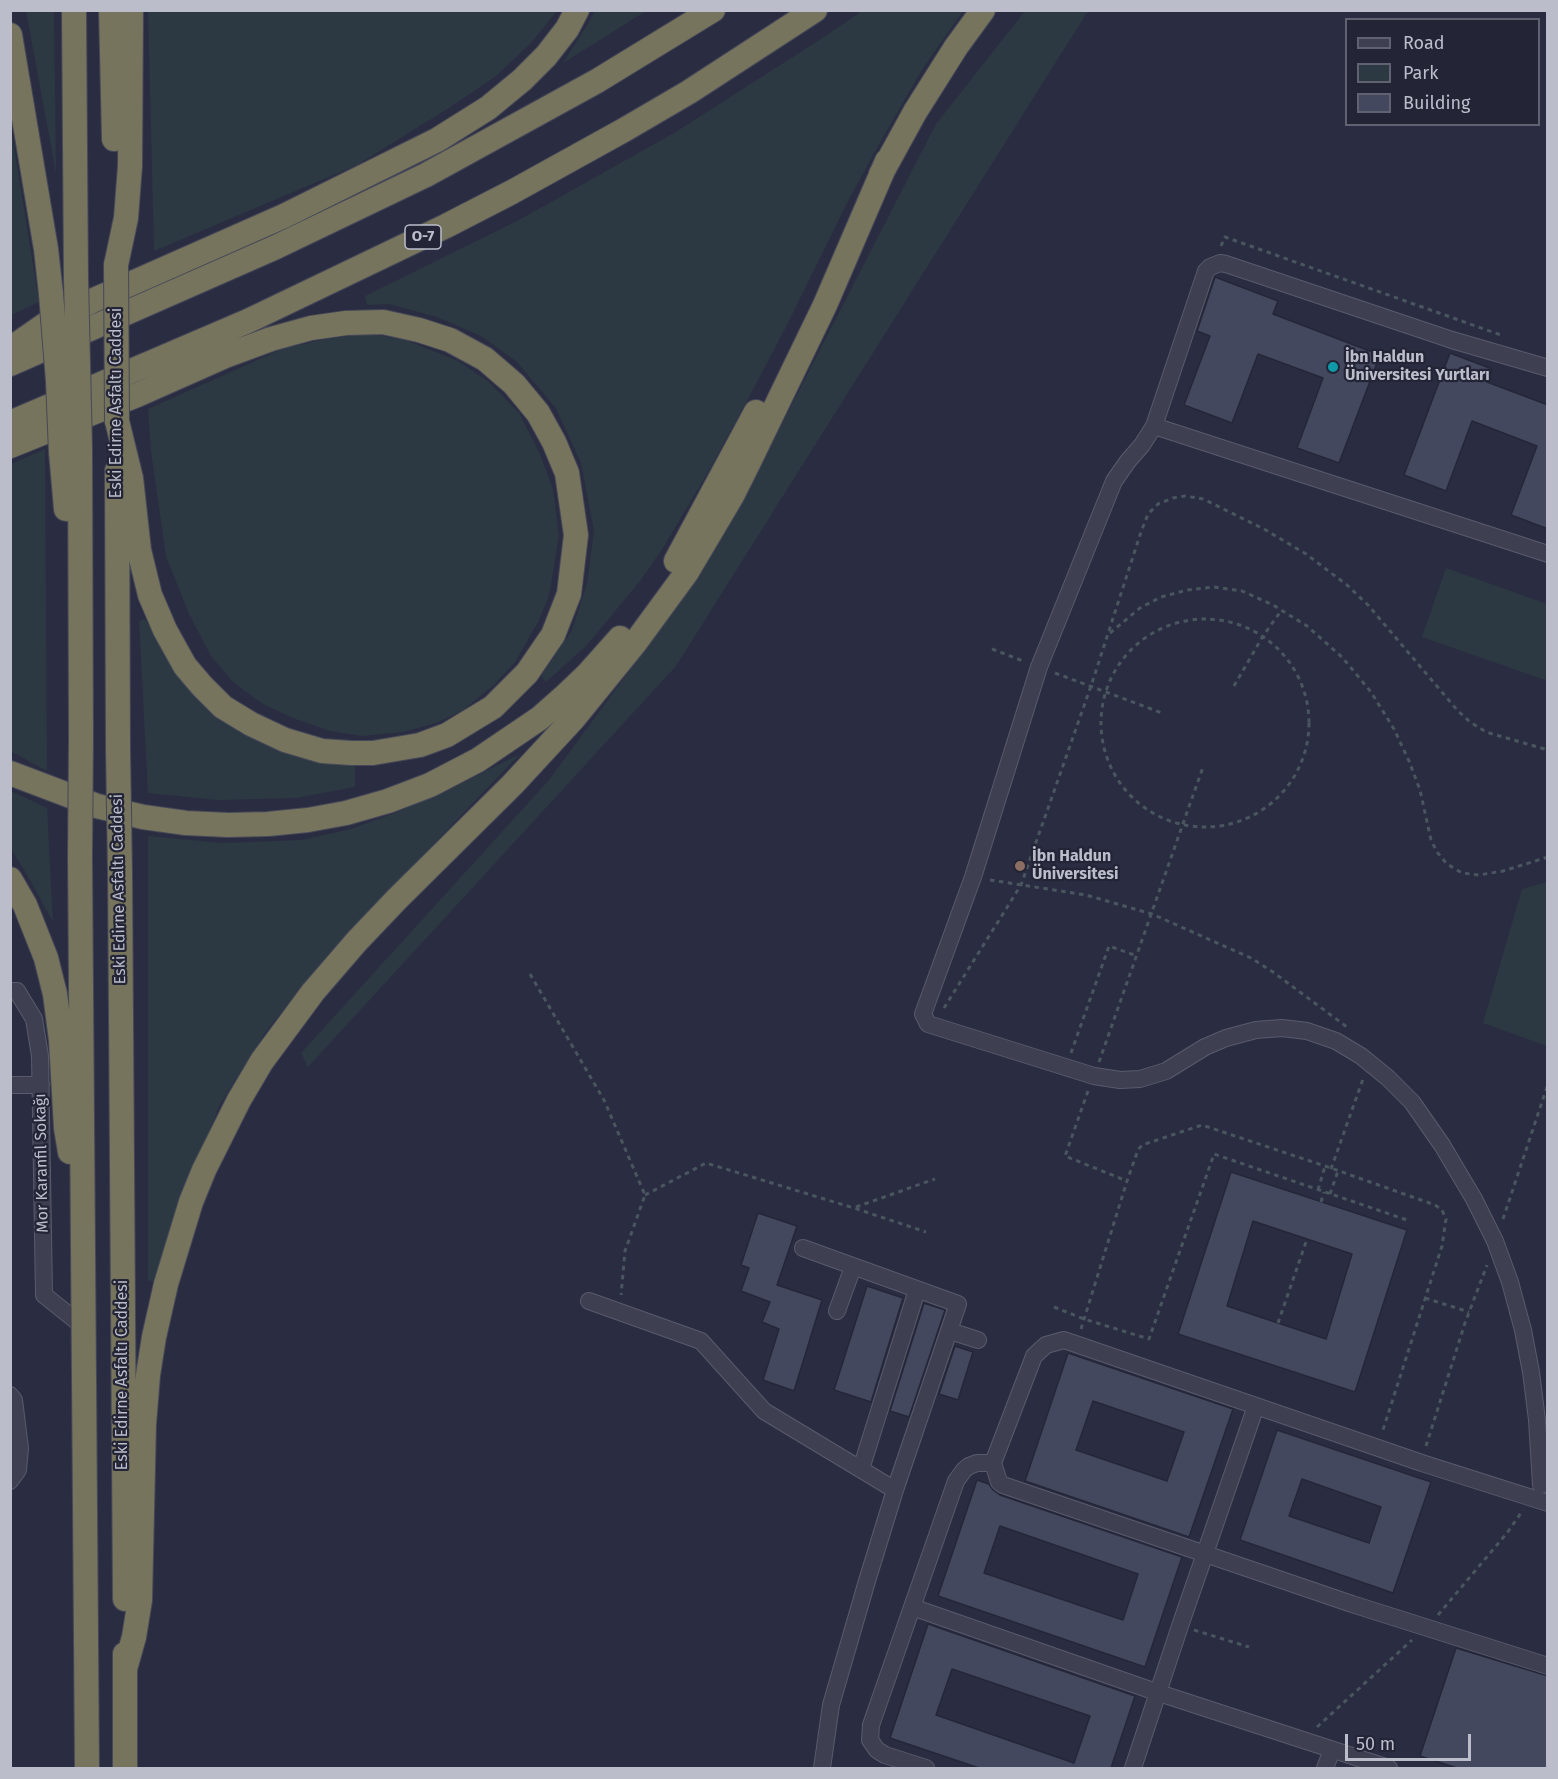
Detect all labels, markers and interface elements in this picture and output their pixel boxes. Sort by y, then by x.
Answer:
legend [1345,18,1540,126]
text: Road [1403,32,1445,54]
text: Park [1403,62,1438,84]
text: Building [1403,92,1470,114]
road number: O-7 [405,225,441,249]
street label: Eski Edirne Asfaltı Caddesi [107,308,127,498]
place label: İbn Haldun Üniversitesi Yurtları [1345,348,1490,386]
marker: İbn Haldun Üniversitesi Yurtları [1326,360,1340,374]
street label: Eski Edirne Asfaltı Caddesi [108,794,130,984]
place label: İbn Haldun Üniversitesi [1032,847,1118,885]
marker: İbn Haldun Üniversitesi [1013,859,1027,873]
street label: Mor Karanfil Sokağı [31,1093,53,1233]
street label: Eski Edirne Asfaltı Caddesi [113,1280,133,1470]
scale bar [1348,1722,1474,1760]
text: 50 m [1356,1733,1395,1755]

